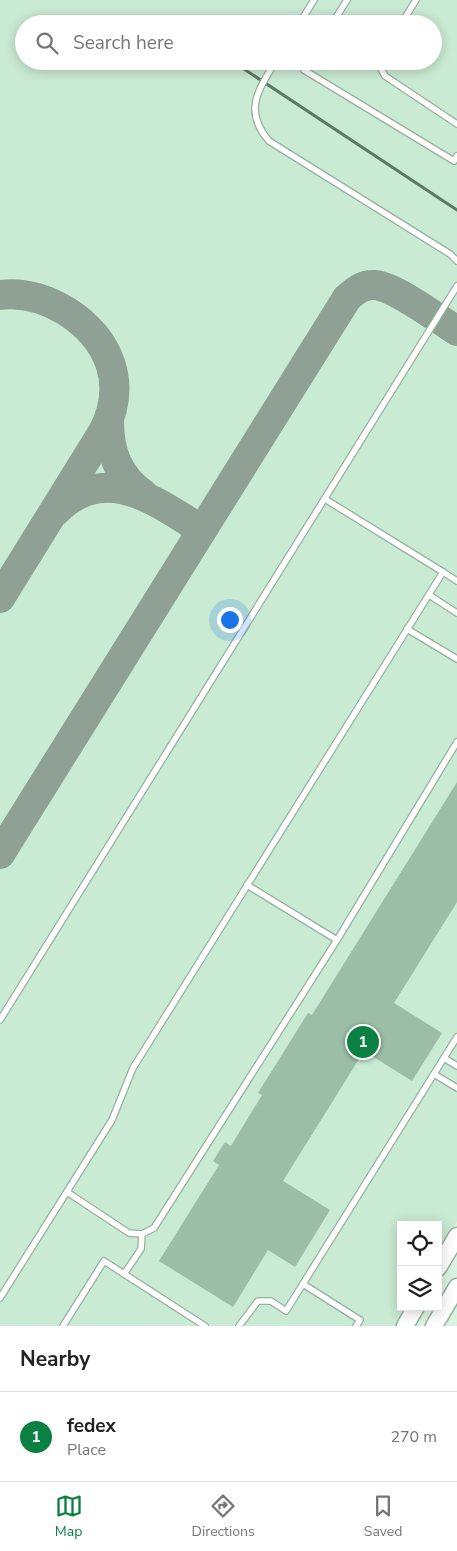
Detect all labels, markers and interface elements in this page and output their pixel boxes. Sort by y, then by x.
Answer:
search box [15,15,442,70]
icon: search [33,29,61,57]
text: Search here [73,30,174,56]
your location [217,607,243,633]
pin: 1 [347,1023,379,1061]
map controls [397,1221,442,1311]
button: locate [397,1221,442,1266]
button: layers [397,1266,442,1311]
text: Nearby [20,1345,90,1373]
text: fedex [67,1413,116,1439]
text: 1 [31,1426,41,1448]
text: 270 m [390,1426,437,1448]
text: Place [67,1439,106,1461]
tab: Map [55,1492,83,1541]
tab: Directions [192,1492,255,1541]
tab: Saved [364,1492,402,1541]

